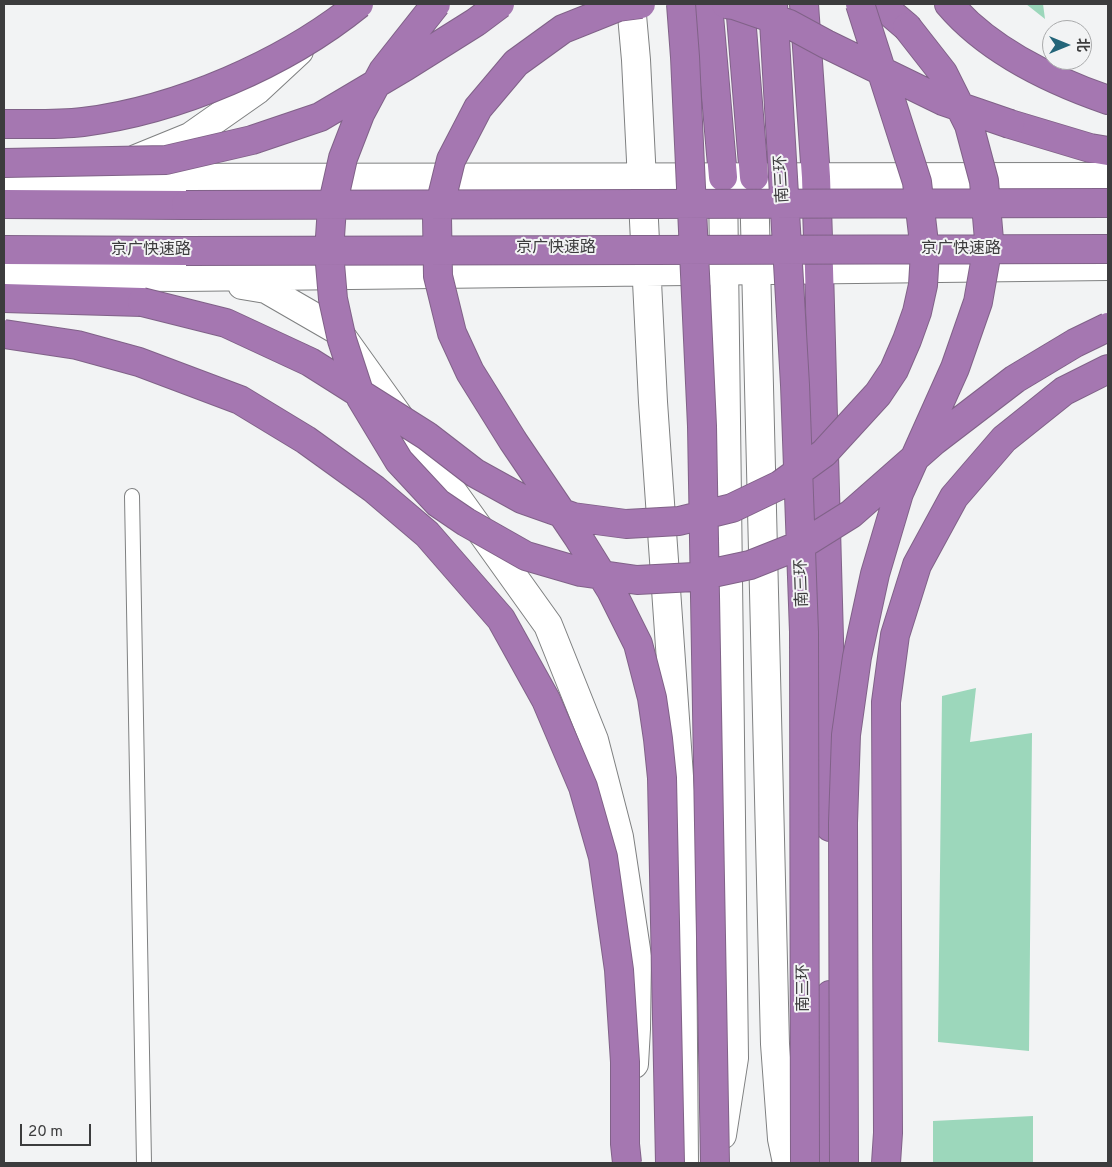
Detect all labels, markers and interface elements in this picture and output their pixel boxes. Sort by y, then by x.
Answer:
north arrow [1042,20,1092,70]
text: 北 [1073,38,1090,52]
street label: 南三环 [772,155,794,203]
street label: 京广快速路 [516,239,596,259]
street label: 京广快速路 [921,240,1001,260]
street label: 京广快速路 [111,241,191,261]
street label: 南三环 [793,559,813,607]
street label: 南三环 [795,964,815,1012]
scale bar [22,1114,94,1146]
text: 20 m [28,1123,63,1142]

